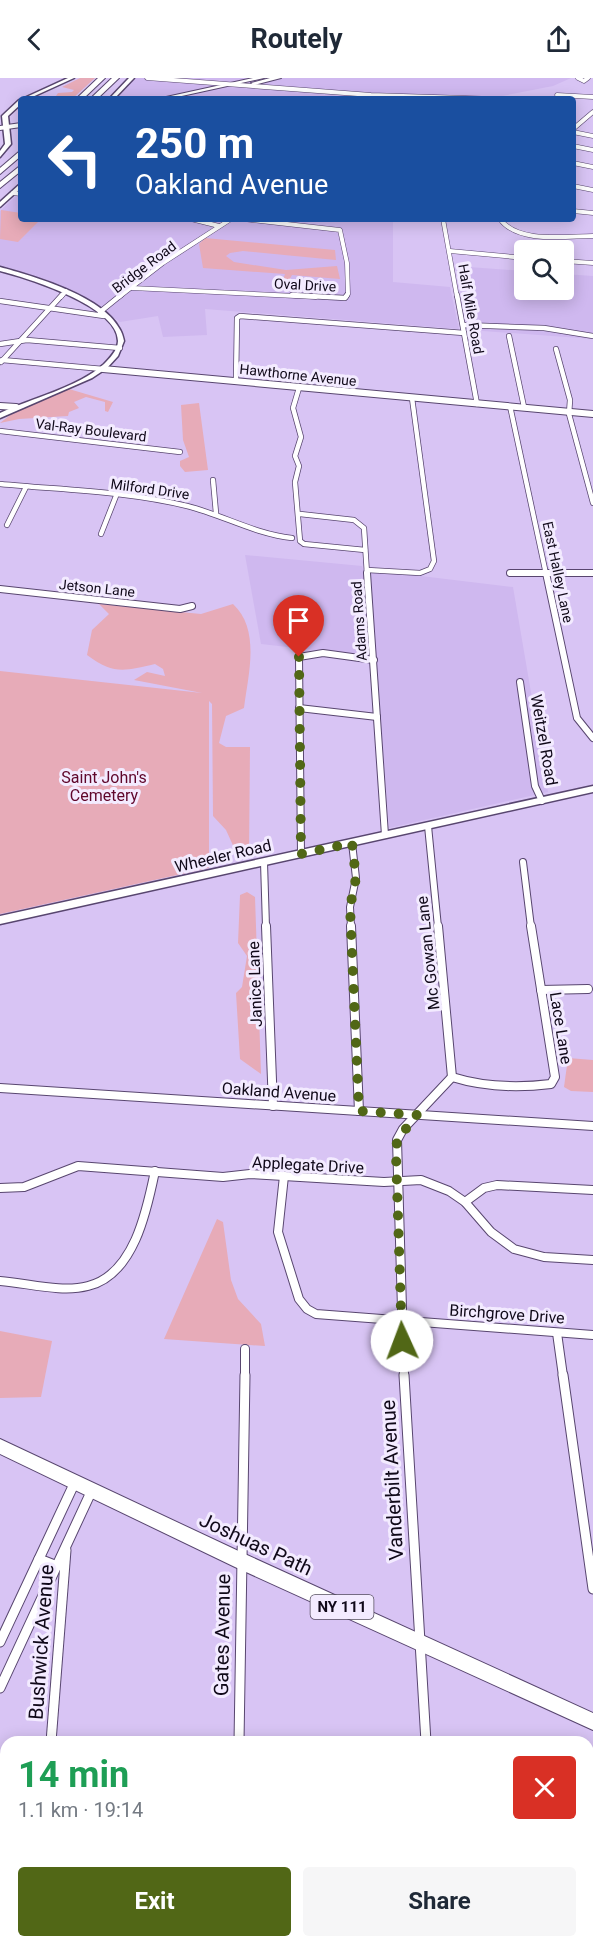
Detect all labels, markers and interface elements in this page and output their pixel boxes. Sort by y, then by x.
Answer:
icon: back [18,23,51,56]
text: Routely [250,23,343,55]
icon: share [542,23,575,56]
text: 250 m [135,119,254,168]
icon: left [36,120,114,198]
text: Oakland Avenue [135,169,328,201]
street label: Bridge Road [109,238,179,296]
map controls [514,240,574,300]
button: search [514,240,574,300]
street label: Half Mile Road [455,263,487,355]
street label: Oval Drive [273,275,337,295]
street label: Hawthorne Avenue [239,361,357,389]
street label: Val-Ray Boulevard [35,415,147,445]
street label: Milford Drive [110,476,190,502]
street label: East Halley Lane [539,520,577,624]
street label: Jetson Lane [58,576,136,600]
street label: Adams Road [348,581,370,661]
pin [273,595,324,657]
icon: arrive [282,604,315,637]
street label: Weitzel Road [527,693,561,787]
park label: Saint John's Cemetery [61,768,147,805]
street label: Wheeler Road [173,836,273,876]
street label: Mc Gowan Lane [413,895,443,1011]
street label: Janice Lane [244,941,266,1027]
street label: Lace Lane [546,991,576,1065]
street label: Oakland Avenue [221,1079,337,1105]
street label: Applegate Drive [252,1153,364,1177]
street label: Birchgrove Drive [449,1300,565,1328]
position arrow [370,1309,434,1373]
street label: Vanderbilt Avenue [376,1399,408,1561]
street label: Joshuas Path [196,1507,316,1581]
street label: Bushwick Avenue [24,1564,58,1720]
street label: Gates Avenue [209,1574,235,1696]
road number: NY 111 [310,1595,374,1619]
text: 14 min [18,1754,129,1796]
button: close [513,1756,576,1819]
text: 1.1 km · 19:14 [18,1798,143,1822]
button: Exit [18,1867,291,1936]
button: Share [303,1867,576,1936]

